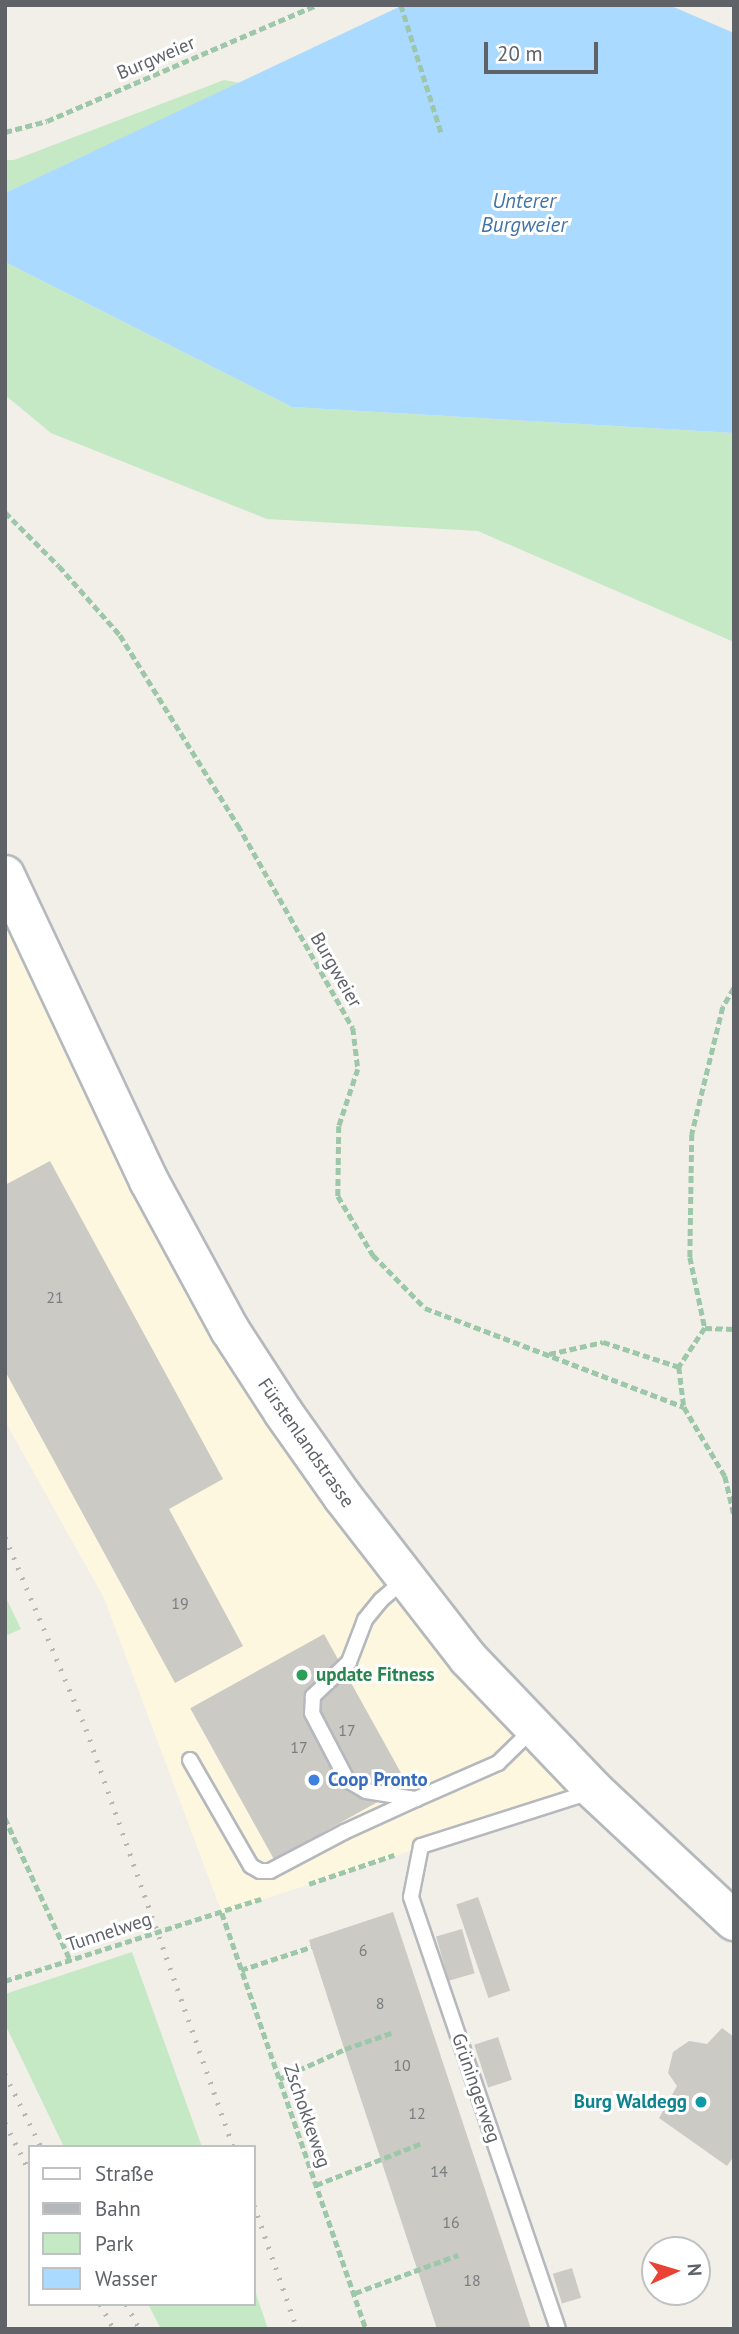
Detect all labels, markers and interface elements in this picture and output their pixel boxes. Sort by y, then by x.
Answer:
scale bar [487,28,601,72]
street label: Burgweier [114,31,198,85]
text: 20 m [497,40,543,67]
water label: Unterer Burgweier [481,188,567,238]
street label: Burgweier [305,929,367,1011]
house number: 21 [46,1287,64,1307]
street label: Fürstenlandstrasse [253,1374,359,1512]
house number: 19 [171,1593,189,1613]
place label: update Fitness [316,1664,435,1686]
marker: update Fitness [294,1667,310,1683]
house number: 17 [338,1720,356,1740]
house number: 17 [290,1737,308,1757]
place label: Coop Pronto [328,1769,428,1791]
marker: Coop Pronto [306,1772,322,1788]
street label: Tunnelweg [64,1908,154,1956]
house number: 6 [359,1940,367,1960]
house number: 8 [376,1993,384,2013]
street label: Grüningerweg [447,2030,505,2146]
house number: 10 [393,2055,411,2075]
street label: Zschokkeweg [279,2061,335,2171]
place label: Burg Waldegg [573,2091,687,2113]
marker: Burg Waldegg [693,2094,709,2110]
house number: 12 [408,2103,426,2123]
legend [28,2145,256,2306]
text: Straße [95,2160,154,2187]
house number: 14 [430,2161,448,2181]
text: Bahn [95,2195,141,2222]
house number: 16 [442,2212,460,2232]
text: Park [95,2230,134,2257]
north arrow [641,2236,711,2306]
text: N [683,2263,707,2277]
text: Wasser [95,2265,157,2292]
house number: 18 [463,2270,481,2290]

